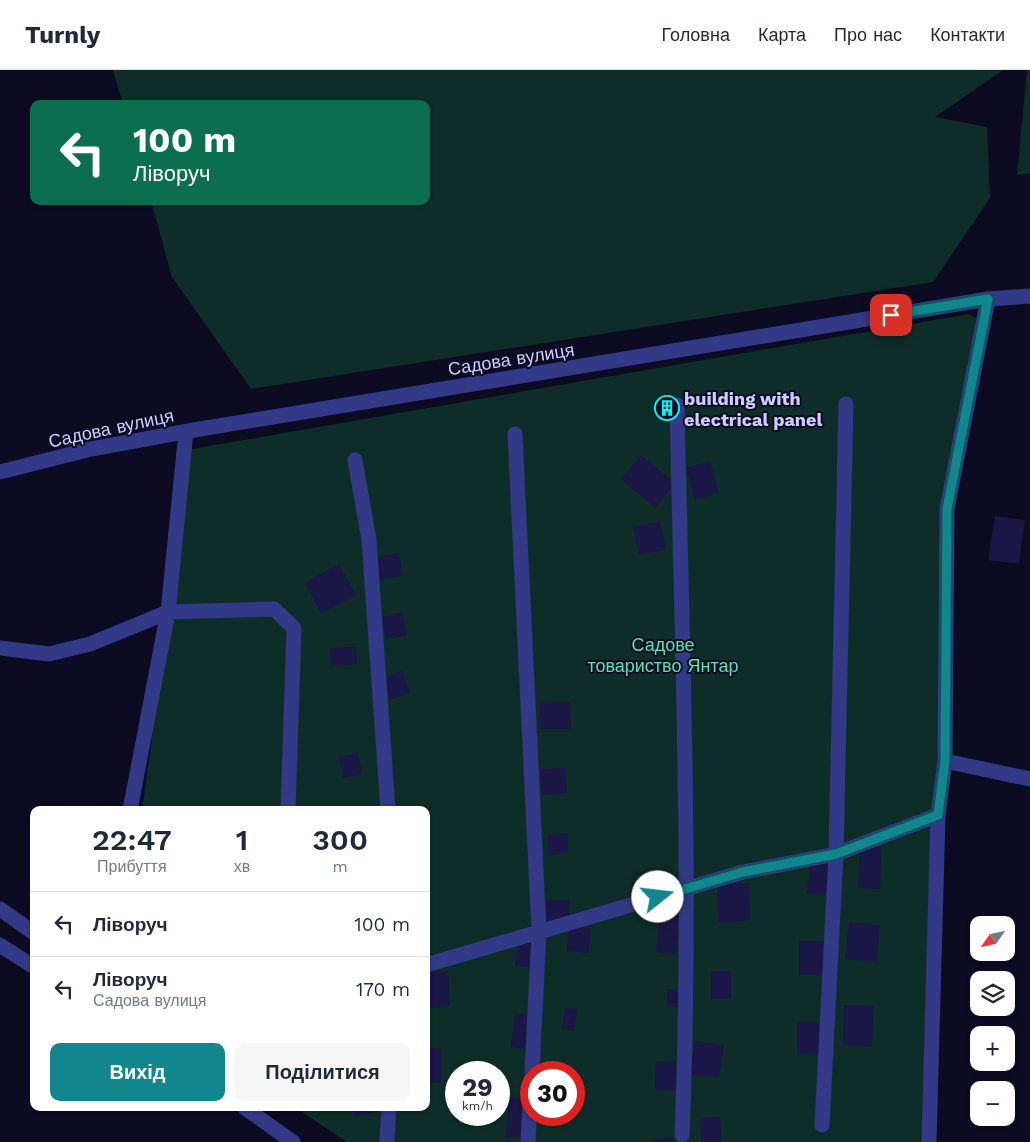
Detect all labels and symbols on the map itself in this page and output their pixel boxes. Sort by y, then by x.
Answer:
pin [870,294,912,336]
street label: Садова вулиця [446,339,576,379]
place label: building with electrical panel [684,388,822,430]
building icon: building with electrical panel [654,395,680,421]
street label: Садова вулиця [46,404,176,452]
park label: Садове товариство Янтар [587,634,739,676]
position arrow [631,870,683,922]
north arrow [970,916,1015,961]
speed limit sign: 30 [520,1061,585,1126]

